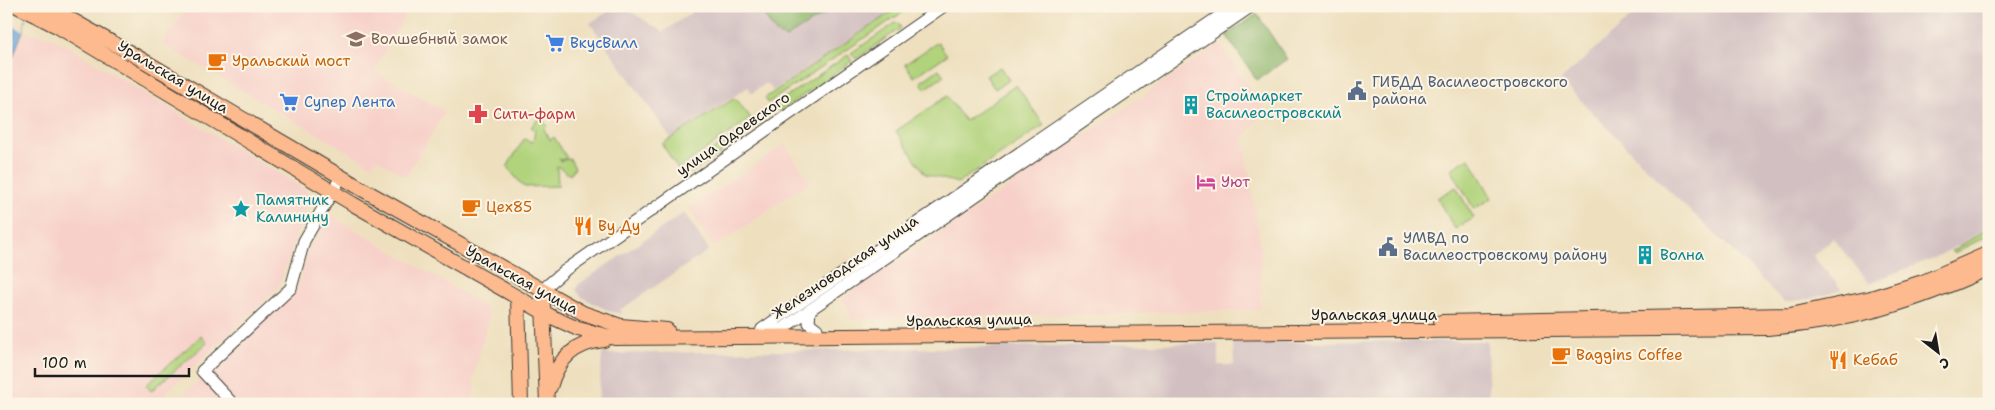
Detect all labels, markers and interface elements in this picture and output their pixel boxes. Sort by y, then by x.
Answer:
school or university icon: Волшебный замок [345,28,367,50]
place label: Волшебный замок [371,29,508,49]
supermarket icon: ВкусВилл [544,32,566,54]
place label: ВкусВилл [570,33,638,53]
street label: Уральская улица [114,36,233,118]
cafe icon: Уральский мост [206,50,228,72]
place label: Уральский мост [232,51,351,71]
place label: ГИБДД Василеостровского района [1372,72,1568,109]
public building icon: ГИБДД Василеостровского района [1346,80,1368,102]
place label: Строймаркет Василеостровский [1206,86,1342,123]
street label: улица Одоевского [672,87,794,181]
supermarket icon: Супер Лента [278,91,300,113]
place label: Супер Лента [304,92,396,112]
building icon: Строймаркет Василеостровский [1180,94,1202,116]
pharmacy icon: Сити-фарм [467,103,489,125]
place label: Сити-фарм [493,104,576,124]
hotel icon: Уют [1195,171,1217,193]
place label: Уют [1221,172,1250,192]
place label: Памятник Калинину [256,190,329,227]
cafe icon: Цех85 [460,196,482,218]
place label: Цех85 [486,197,532,217]
place icon: Памятник Калинину [230,198,252,220]
street label: Железноводская улица [768,210,922,323]
restaurant icon: Ву Ду [572,215,594,237]
place label: Ву Ду [598,216,641,236]
place label: УМВД по Василеостровскому району [1403,228,1607,265]
public building icon: УМВД по Василеостровскому району [1377,236,1399,258]
street label: Уральская улица [462,241,583,320]
building icon: Волна [1634,244,1656,266]
place label: Волна [1660,245,1705,265]
street label: Уральская улица [1311,305,1438,325]
street label: Уральская улица [906,309,1033,331]
north arrow [1912,328,1962,378]
cafe icon: Baggins Coffee [1550,344,1572,366]
scale bar [35,345,189,377]
place label: Baggins Coffee [1576,345,1683,365]
restaurant icon: Кебаб [1827,349,1849,371]
place label: Кебаб [1853,350,1898,370]
text: 100 m [42,353,87,373]
text: С [1936,353,1953,373]

